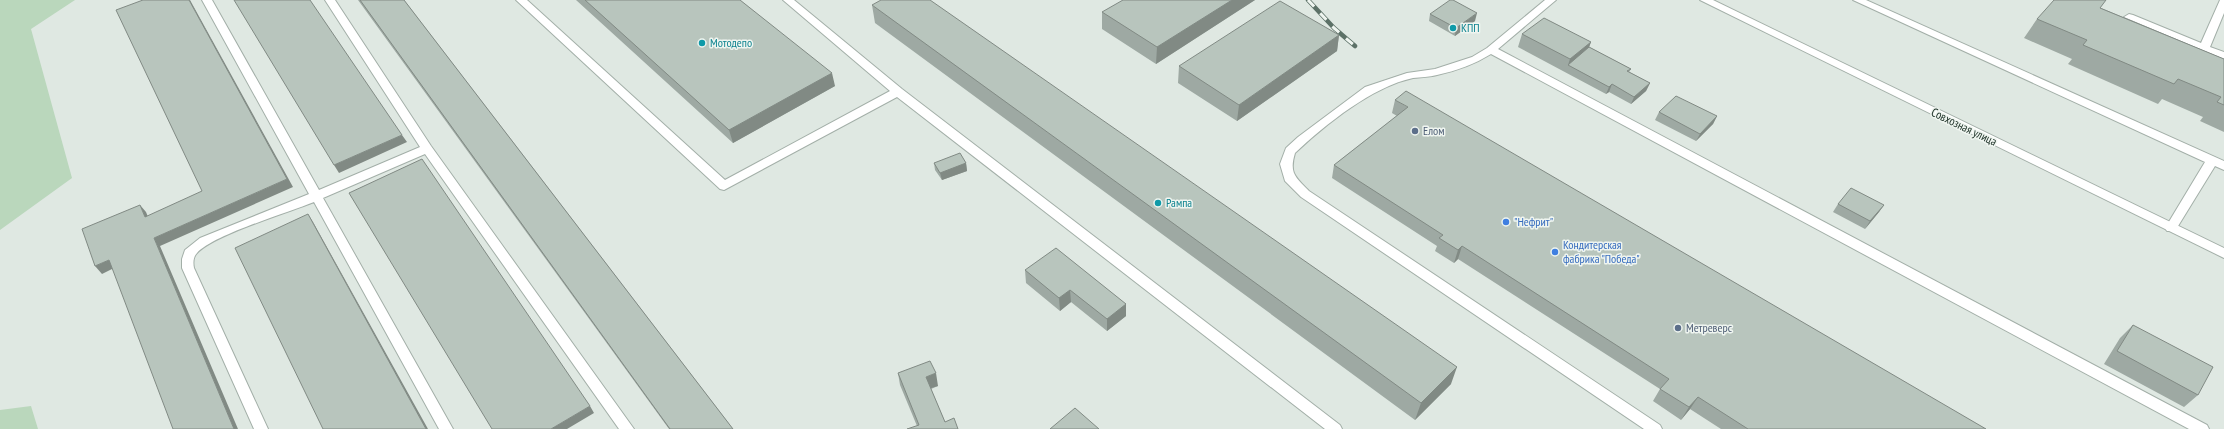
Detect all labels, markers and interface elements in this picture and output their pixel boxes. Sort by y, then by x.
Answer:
place label: КПП [1461,20,1480,35]
marker: КПП [1448,23,1458,33]
place label: Мотодепо [710,35,752,50]
marker: Мотодепо [697,38,707,48]
street label: Совхозная улица [1929,104,2000,149]
place label: Елом [1423,123,1444,138]
marker: Елом [1410,126,1420,136]
place label: Рампа [1166,195,1192,210]
marker: Рампа [1153,198,1163,208]
place label: "Нефрит" [1514,214,1553,229]
marker: "Нефрит" [1501,217,1511,227]
place label: Кондитерская фабрика "Победа" [1563,237,1640,266]
marker: Кондитерская фабрика "Победа" [1550,247,1560,257]
place label: Метреверс [1686,320,1733,335]
marker: Метреверс [1673,323,1683,333]

